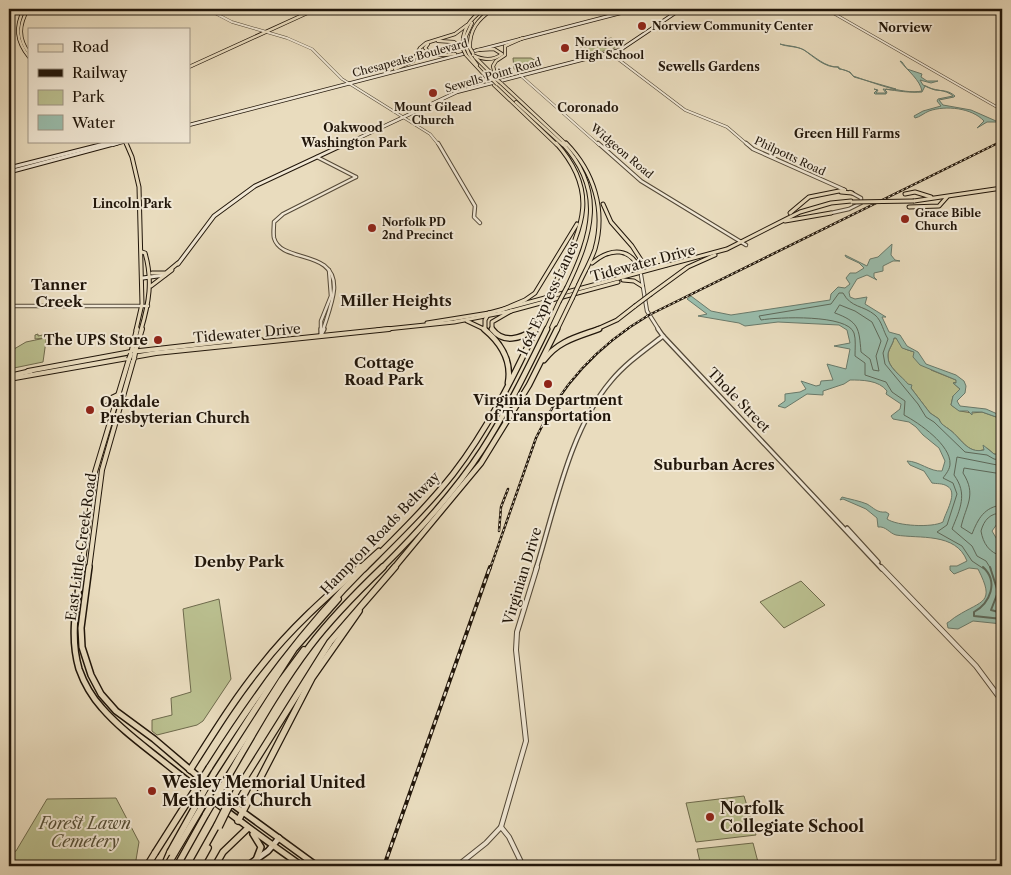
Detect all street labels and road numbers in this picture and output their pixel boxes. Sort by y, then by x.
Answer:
street label: Chesapeake Boulevard [351,36,470,80]
street label: Sewells Point Road [443,54,543,95]
street label: Widgeon Road [587,120,657,182]
street label: Philpotts Road [752,133,828,179]
street label: I 64 Express Lanes [514,238,582,358]
street label: Tidewater Drive [589,240,698,286]
street label: Tidewater Drive [193,319,302,347]
street label: Thole Street [704,364,774,436]
street label: Hampton Roads Beltway [317,468,444,598]
street label: East Little Creek Road [62,471,100,622]
street label: Virginian Drive [498,525,545,628]

